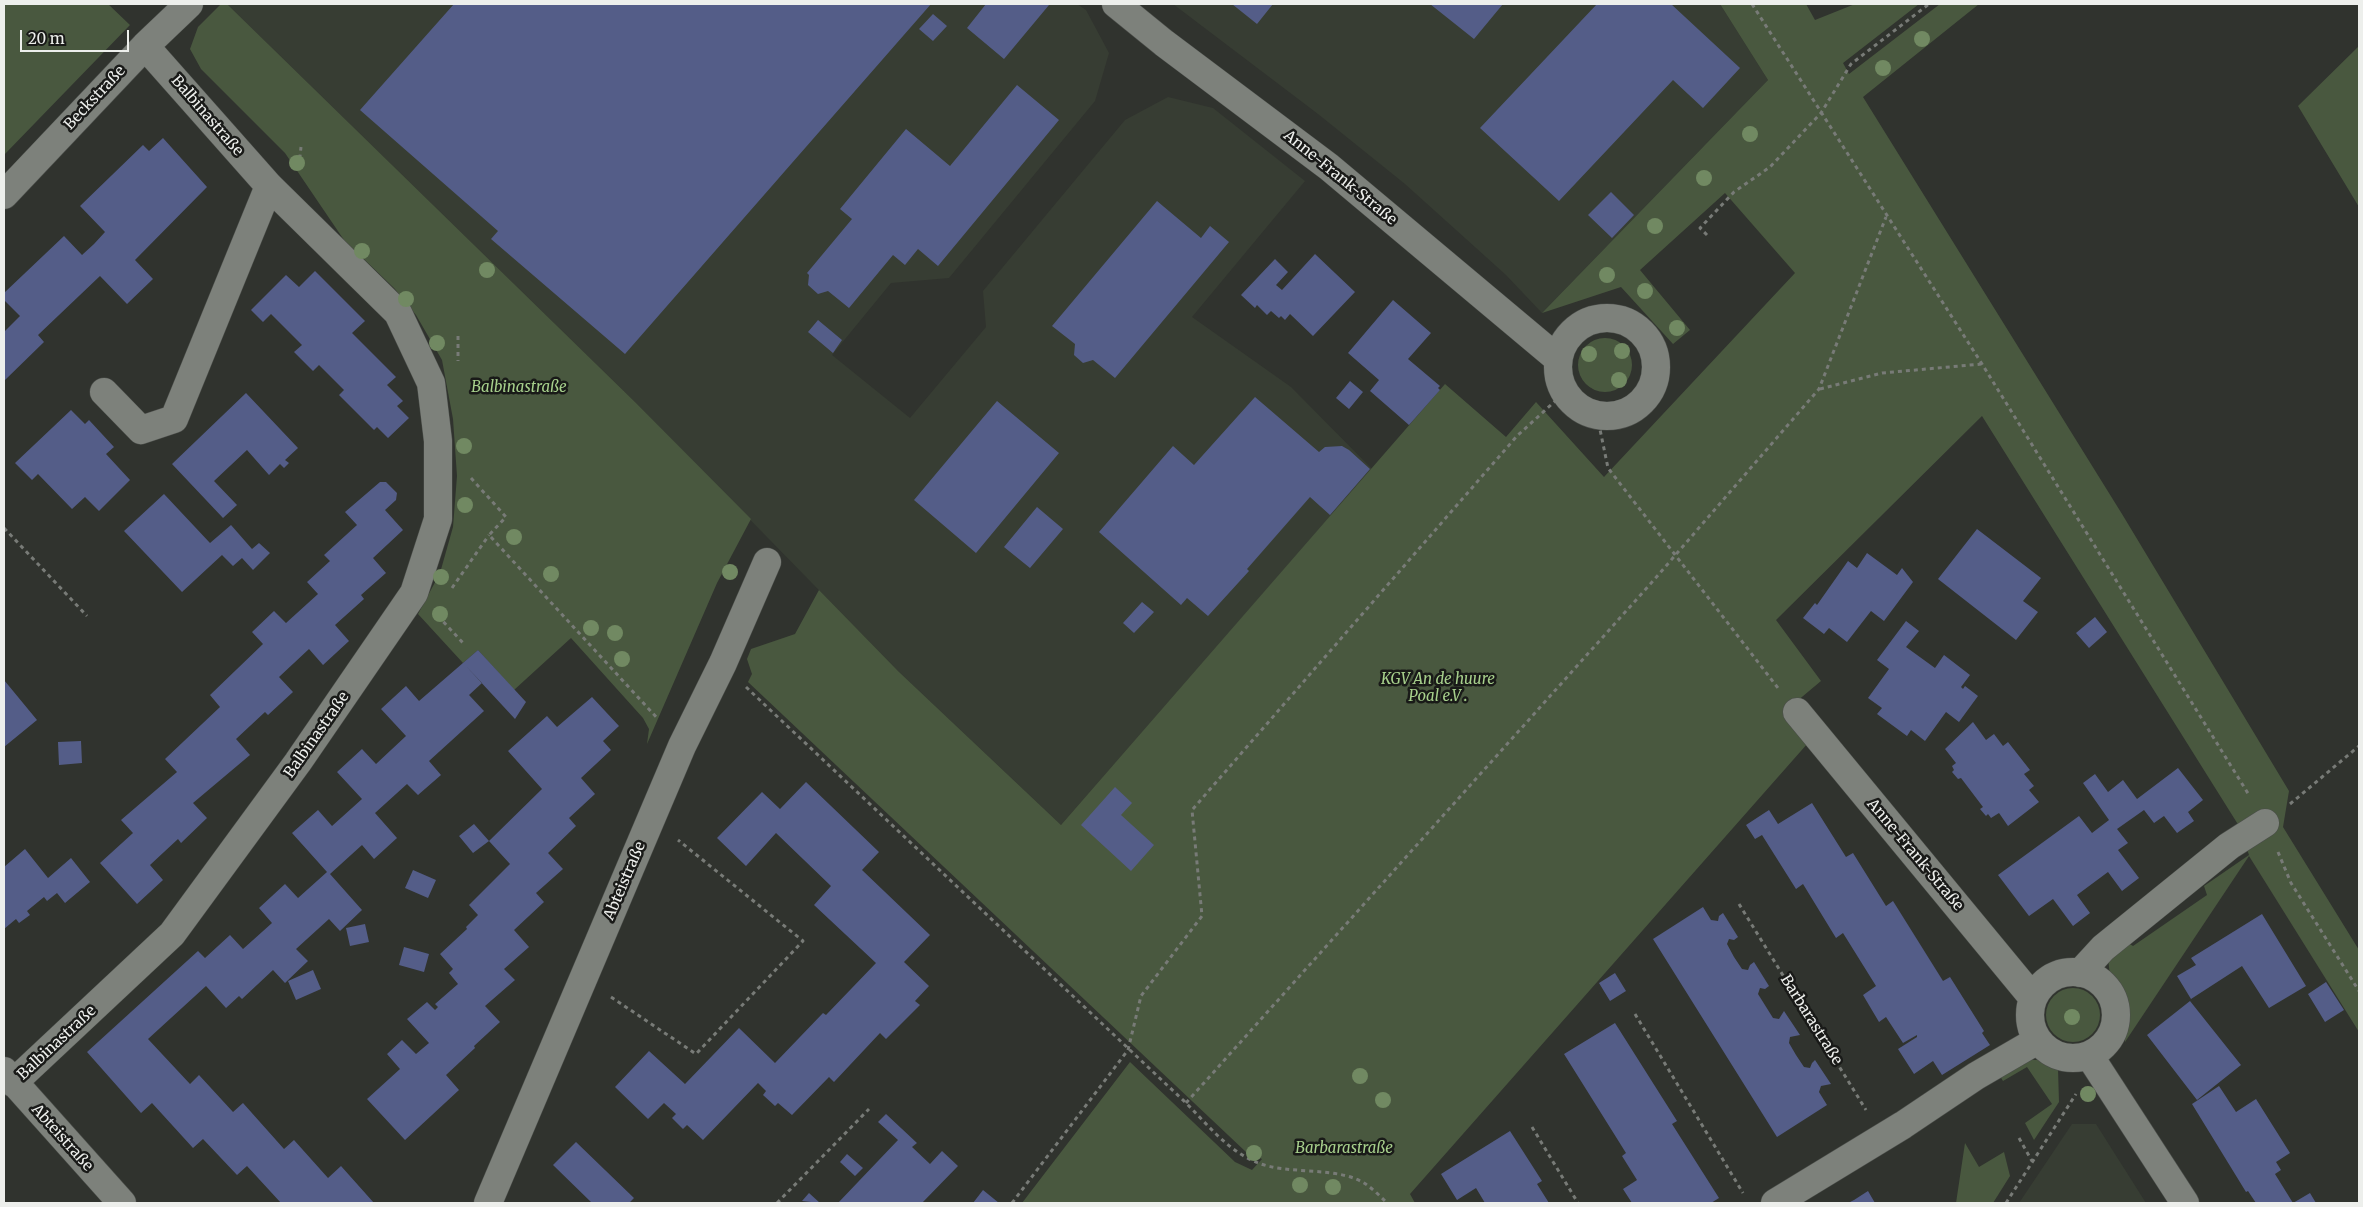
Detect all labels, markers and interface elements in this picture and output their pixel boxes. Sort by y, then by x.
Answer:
scale bar [22,20,131,52]
text: 20 m [28,29,65,48]
street label: Beckstraße [61,62,129,134]
street label: Balbinastraße [167,72,247,160]
street label: Anne-Frank-Straße [1280,127,1400,229]
park label: Balbinastraße [471,379,567,397]
park label: KGV An de huure Poal e.V . [1381,671,1495,706]
street label: Balbinastraße [281,689,353,781]
street label: Anne-Frank-Straße [1863,795,1967,915]
street label: Abteistraße [600,839,650,923]
street label: Barbarastraße [1776,972,1846,1068]
street label: Balbinastraße [14,1002,100,1084]
street label: Abteistraße [27,1101,97,1175]
park label: Barbarastraße [1295,1140,1393,1158]

